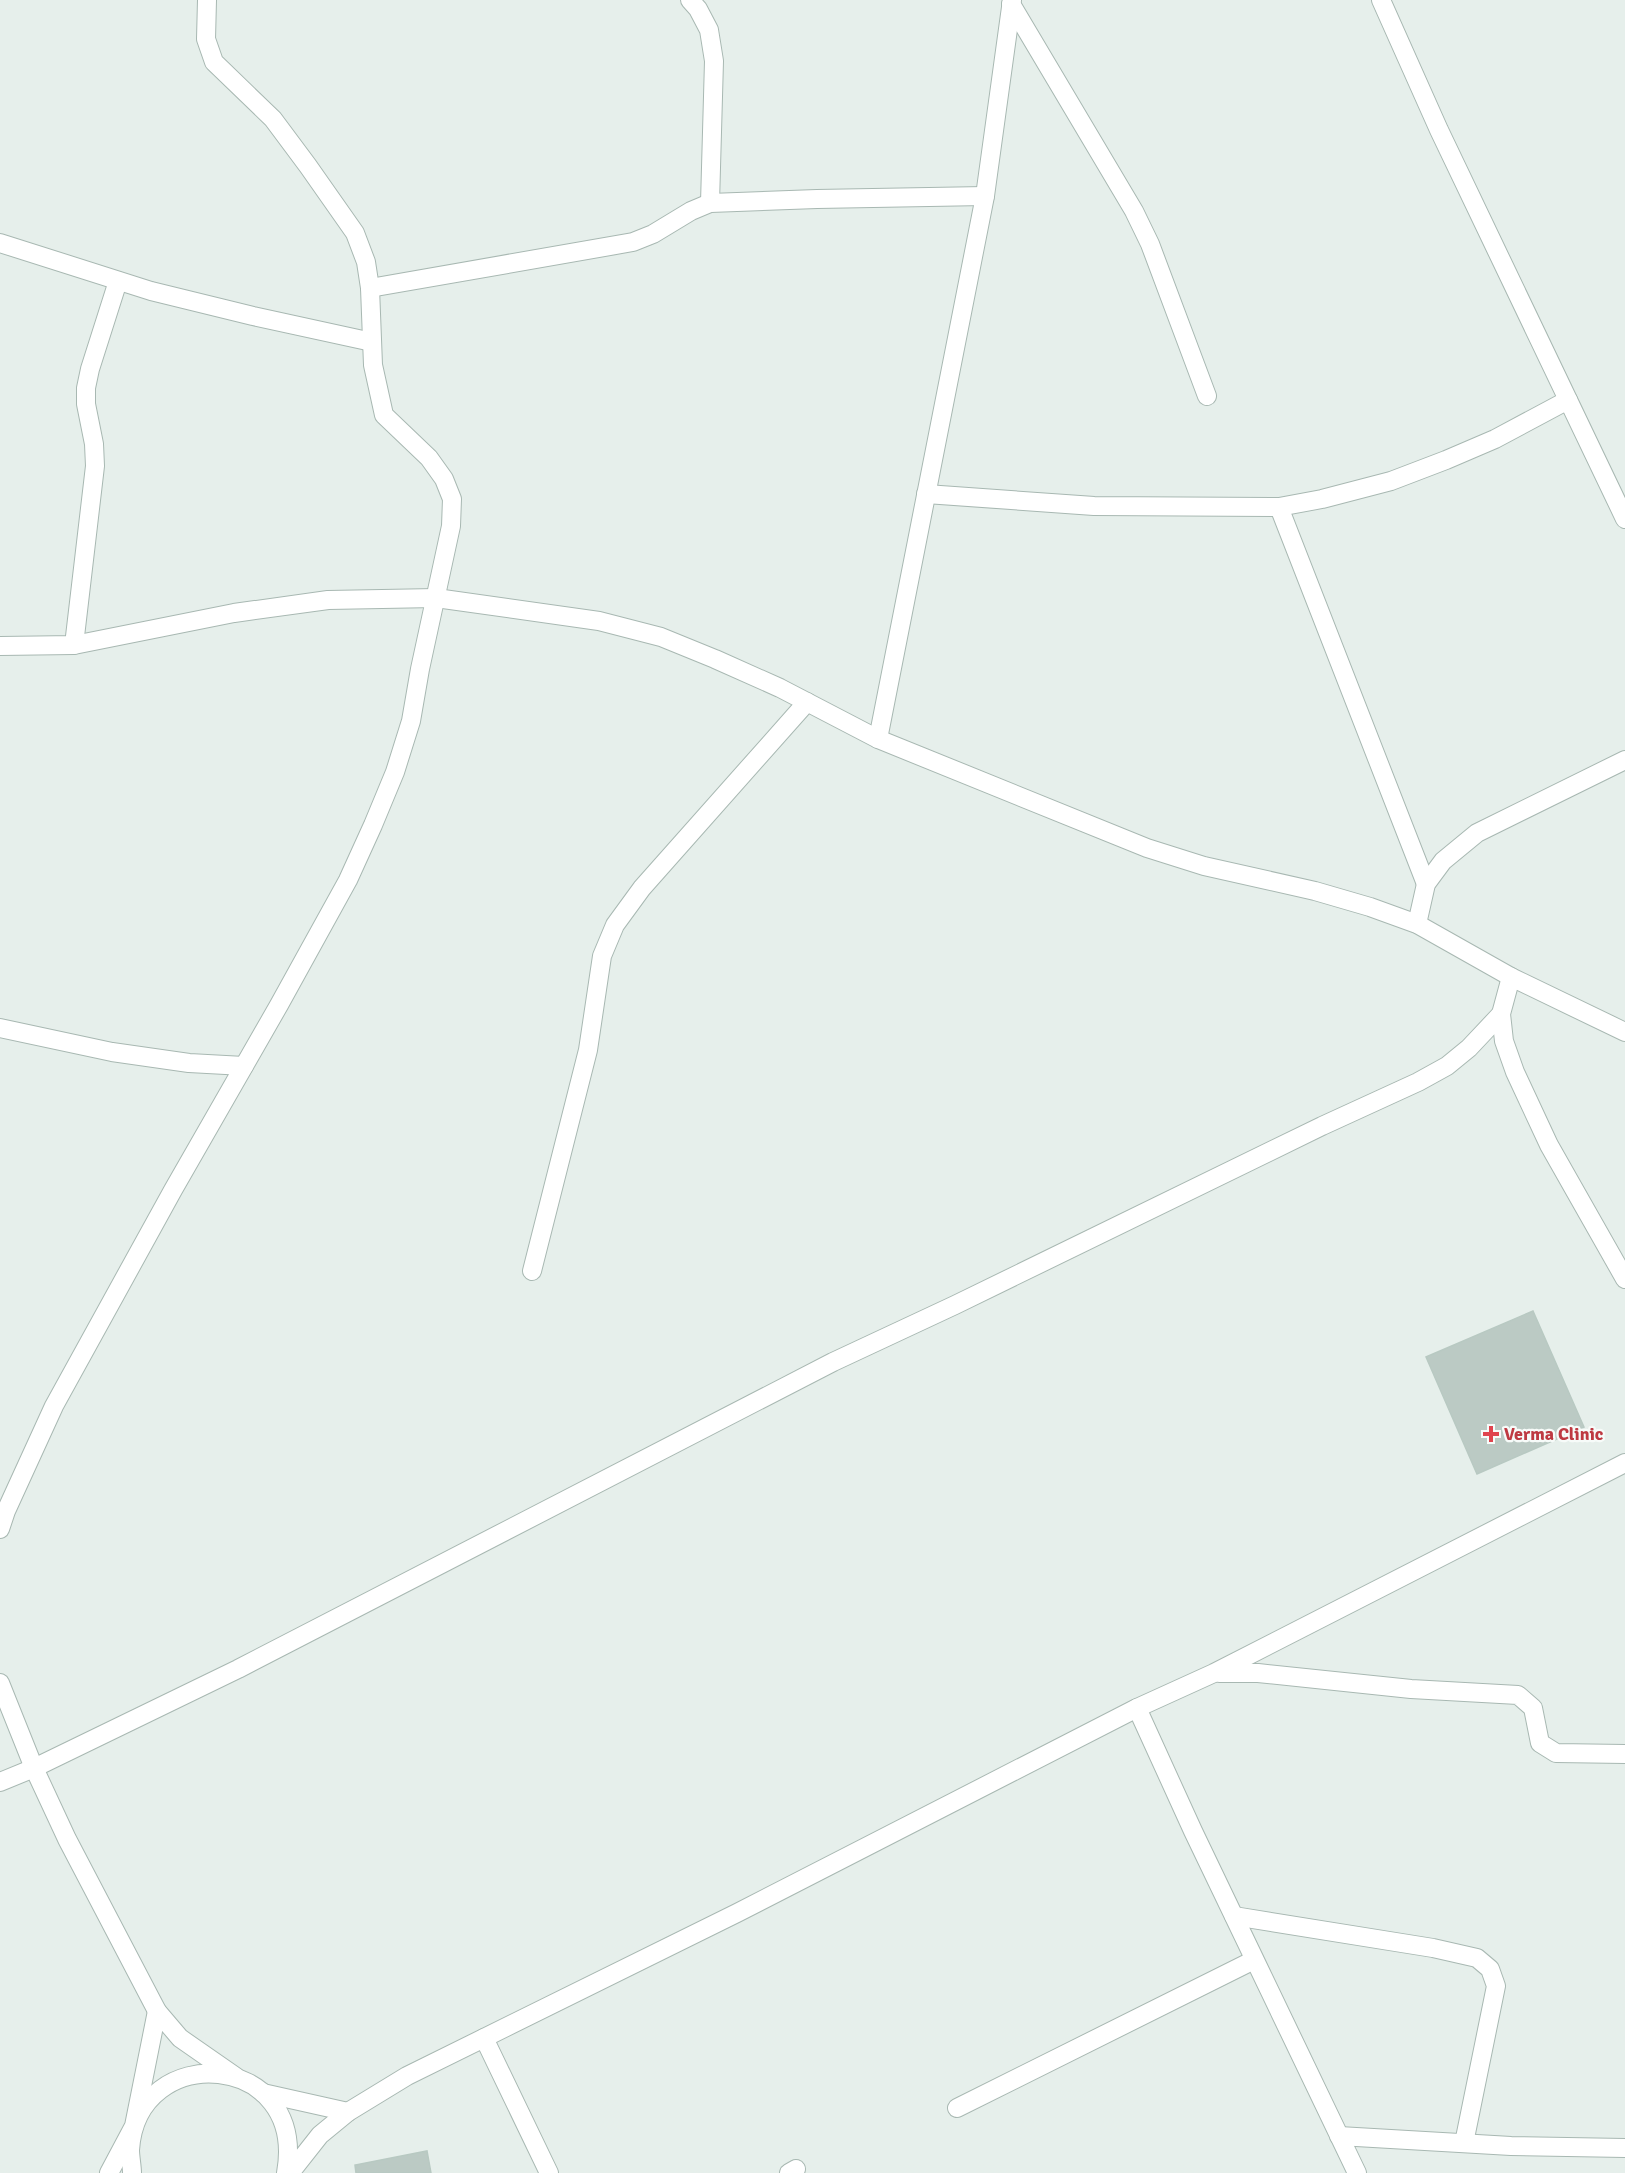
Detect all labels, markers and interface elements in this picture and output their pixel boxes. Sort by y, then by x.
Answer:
place label: Verma Clinic [1504,1423,1604,1445]
marker: Verma Clinic [1482,1425,1500,1443]

